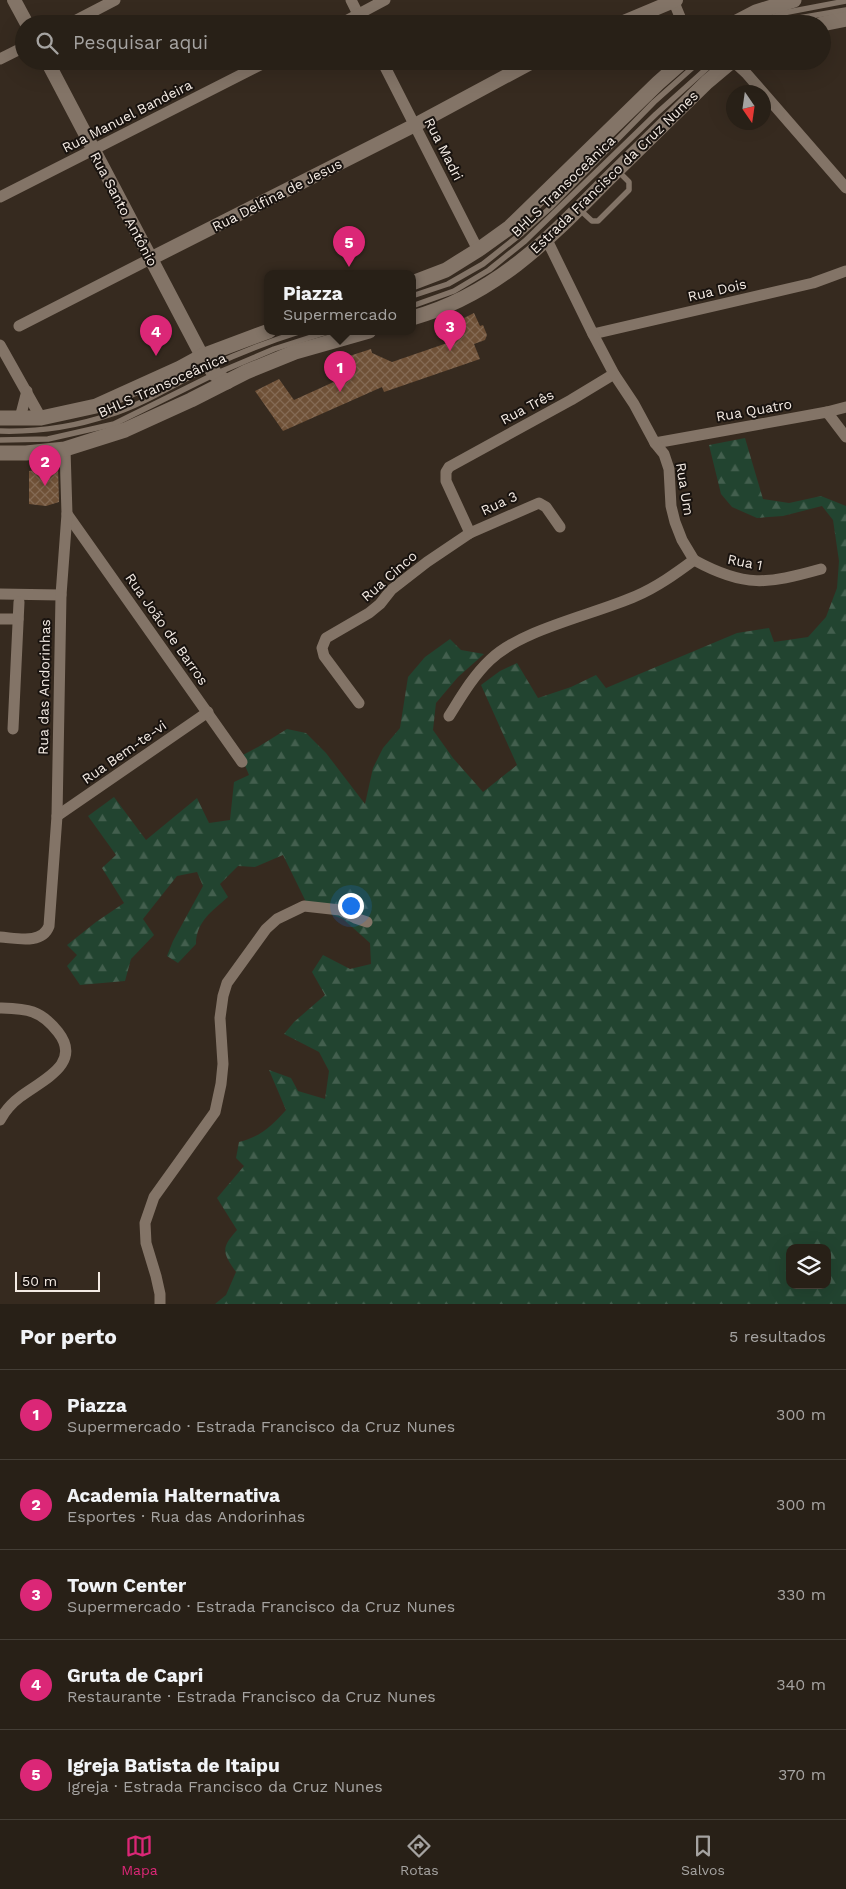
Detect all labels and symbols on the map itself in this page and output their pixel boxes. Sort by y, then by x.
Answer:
street label: Rua Manuel Bandeira [59,76,195,156]
north arrow [726,85,771,130]
street label: Estrada Francisco da Cruz Nunes [527,87,701,257]
street label: Rua Madri [421,115,467,183]
street label: BHLS Transoceânica [508,132,618,240]
street label: Rua Santo Antônio [87,149,161,269]
street label: Rua Delfina de Jesus [209,155,345,235]
pin: 5 [333,226,365,267]
street label: Rua Dois [686,275,748,305]
pin: 3 [434,310,466,351]
pin: 4 [140,315,172,356]
street label: BHLS Transoceânica [95,349,229,420]
pin: 1 [324,351,356,392]
street label: Rua Três [498,386,556,428]
street label: Rua Quatro [715,395,793,425]
pin: 2 [29,445,61,486]
street label: Rua Um [673,461,697,517]
street label: Rua 3 [478,488,520,518]
street label: Rua Cinco [358,548,420,604]
street label: Rua 1 [726,551,764,573]
street label: Rua João de Barros [122,570,212,688]
street label: Rua das Andorinhas [35,619,53,755]
street label: Rua Bem-te-vi [79,717,169,787]
your location [338,893,364,919]
scale bar [15,1269,100,1292]

